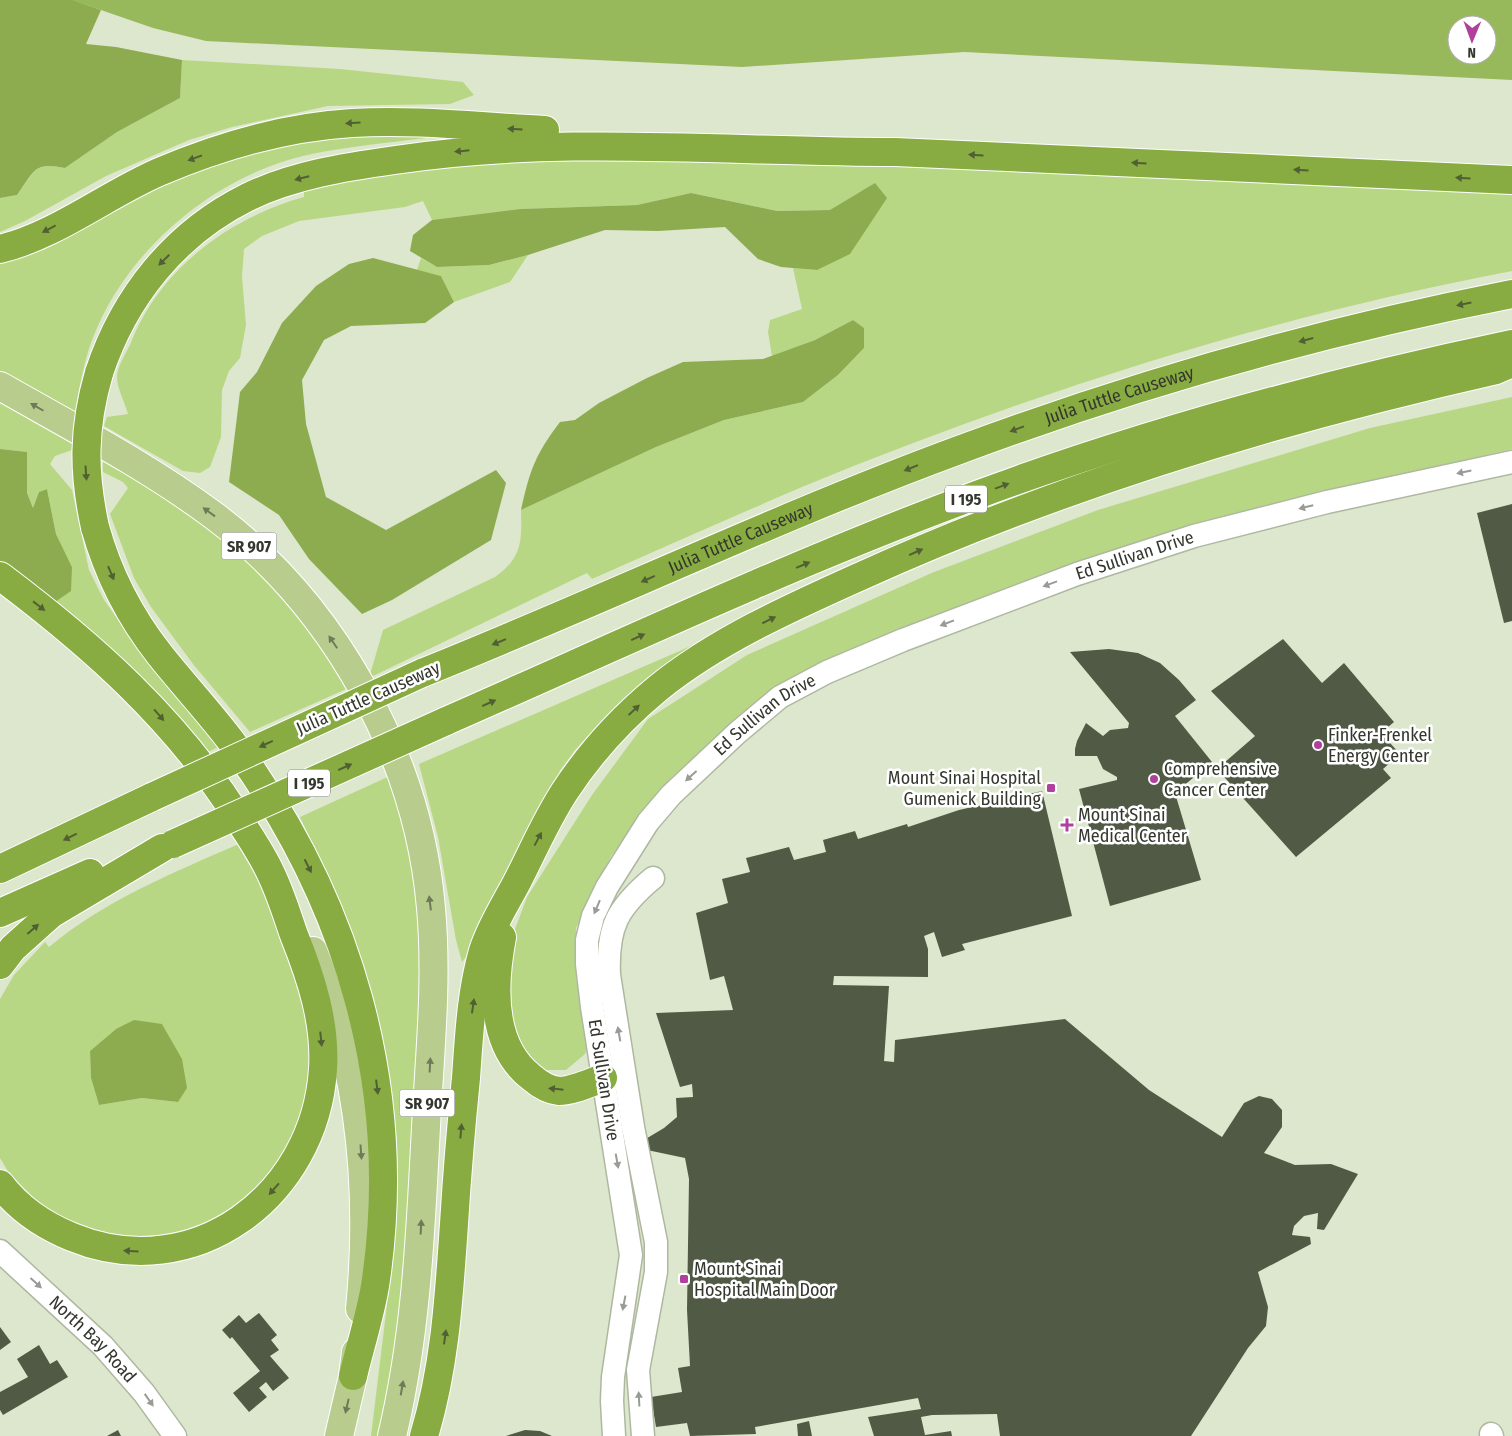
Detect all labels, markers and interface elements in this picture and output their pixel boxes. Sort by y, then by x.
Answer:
north arrow [1447,15,1497,65]
text: N [1467,44,1476,61]
one-way arrow [344,119,360,127]
one-way arrow [507,124,523,132]
one-way arrow [454,147,470,155]
one-way arrow [968,151,984,159]
one-way arrow [187,155,202,162]
one-way arrow [1130,158,1146,166]
one-way arrow [1293,166,1309,174]
one-way arrow [294,174,309,182]
one-way arrow [1455,174,1471,182]
one-way arrow [42,225,56,233]
one-way arrow [158,254,170,266]
one-way arrow [1457,300,1472,308]
one-way arrow [1298,336,1313,344]
street label: Julia Tuttle Causeway [1042,361,1196,429]
one-way arrow [31,403,44,412]
one-way arrow [1009,425,1024,433]
one-way arrow [83,465,91,481]
one-way arrow [904,465,918,473]
one-way arrow [1457,468,1472,476]
one-way arrow [995,482,1010,489]
road number: I 195 [945,486,987,512]
street label: Julia Tuttle Causeway [665,498,816,579]
one-way arrow [1298,503,1313,511]
one-way arrow [202,507,216,517]
street label: Ed Sullivan Drive [1073,526,1197,585]
road number: SR 907 [222,532,276,560]
one-way arrow [909,547,923,555]
one-way arrow [796,561,810,569]
one-way arrow [107,566,115,580]
one-way arrow [641,575,655,583]
one-way arrow [1042,580,1057,588]
one-way arrow [32,600,45,611]
one-way arrow [762,616,776,624]
one-way arrow [939,619,954,627]
one-way arrow [631,633,645,641]
one-way arrow [328,635,338,648]
one-way arrow [491,638,506,646]
street label: Julia Tuttle Causeway [293,656,443,740]
street label: Ed Sullivan Drive [709,669,820,760]
one-way arrow [482,698,496,706]
one-way arrow [628,704,640,716]
one-way arrow [153,708,165,720]
place label: Finker-Frenkel Energy Center [1328,724,1432,767]
marker: Finker-Frenkel Energy Center [1312,739,1324,751]
one-way arrow [259,741,273,749]
place label: Comprehensive Cancer Center [1164,758,1277,801]
one-way arrow [338,762,352,770]
place label: Mount Sinai Hospital Gumenick Building [888,767,1042,810]
road number: I 195 [288,770,330,796]
one-way arrow [685,770,697,782]
marker: Comprehensive Cancer Center [1148,773,1160,785]
marker: Mount Sinai Hospital Gumenick Building [1045,782,1057,794]
place label: Mount Sinai Medical Center [1078,804,1188,847]
marker: Mount Sinai Medical Center [1060,818,1074,832]
one-way arrow [534,832,542,847]
one-way arrow [63,833,78,841]
one-way arrow [304,859,312,873]
one-way arrow [426,894,434,910]
one-way arrow [592,900,600,914]
one-way arrow [27,923,39,935]
one-way arrow [469,997,477,1013]
street label: Ed Sullivan Drive [584,1018,624,1142]
one-way arrow [615,1025,623,1041]
one-way arrow [317,1031,325,1047]
one-way arrow [426,1057,434,1073]
one-way arrow [373,1079,381,1095]
one-way arrow [548,1085,564,1093]
road number: SR 907 [400,1090,454,1116]
one-way arrow [457,1123,465,1139]
one-way arrow [358,1144,366,1160]
one-way arrow [614,1153,622,1169]
one-way arrow [269,1183,280,1195]
one-way arrow [417,1219,425,1235]
one-way arrow [122,1247,138,1255]
place label: Mount Sinai Hospital Main Door [694,1258,836,1301]
marker: Mount Sinai Hospital Main Door [678,1273,690,1285]
one-way arrow [30,1278,43,1289]
street label: North Bay Road [45,1291,141,1387]
one-way arrow [619,1295,627,1311]
one-way arrow [441,1329,449,1345]
one-way arrow [399,1380,407,1396]
one-way arrow [634,1391,642,1407]
one-way arrow [144,1393,154,1407]
one-way arrow [343,1399,351,1414]

